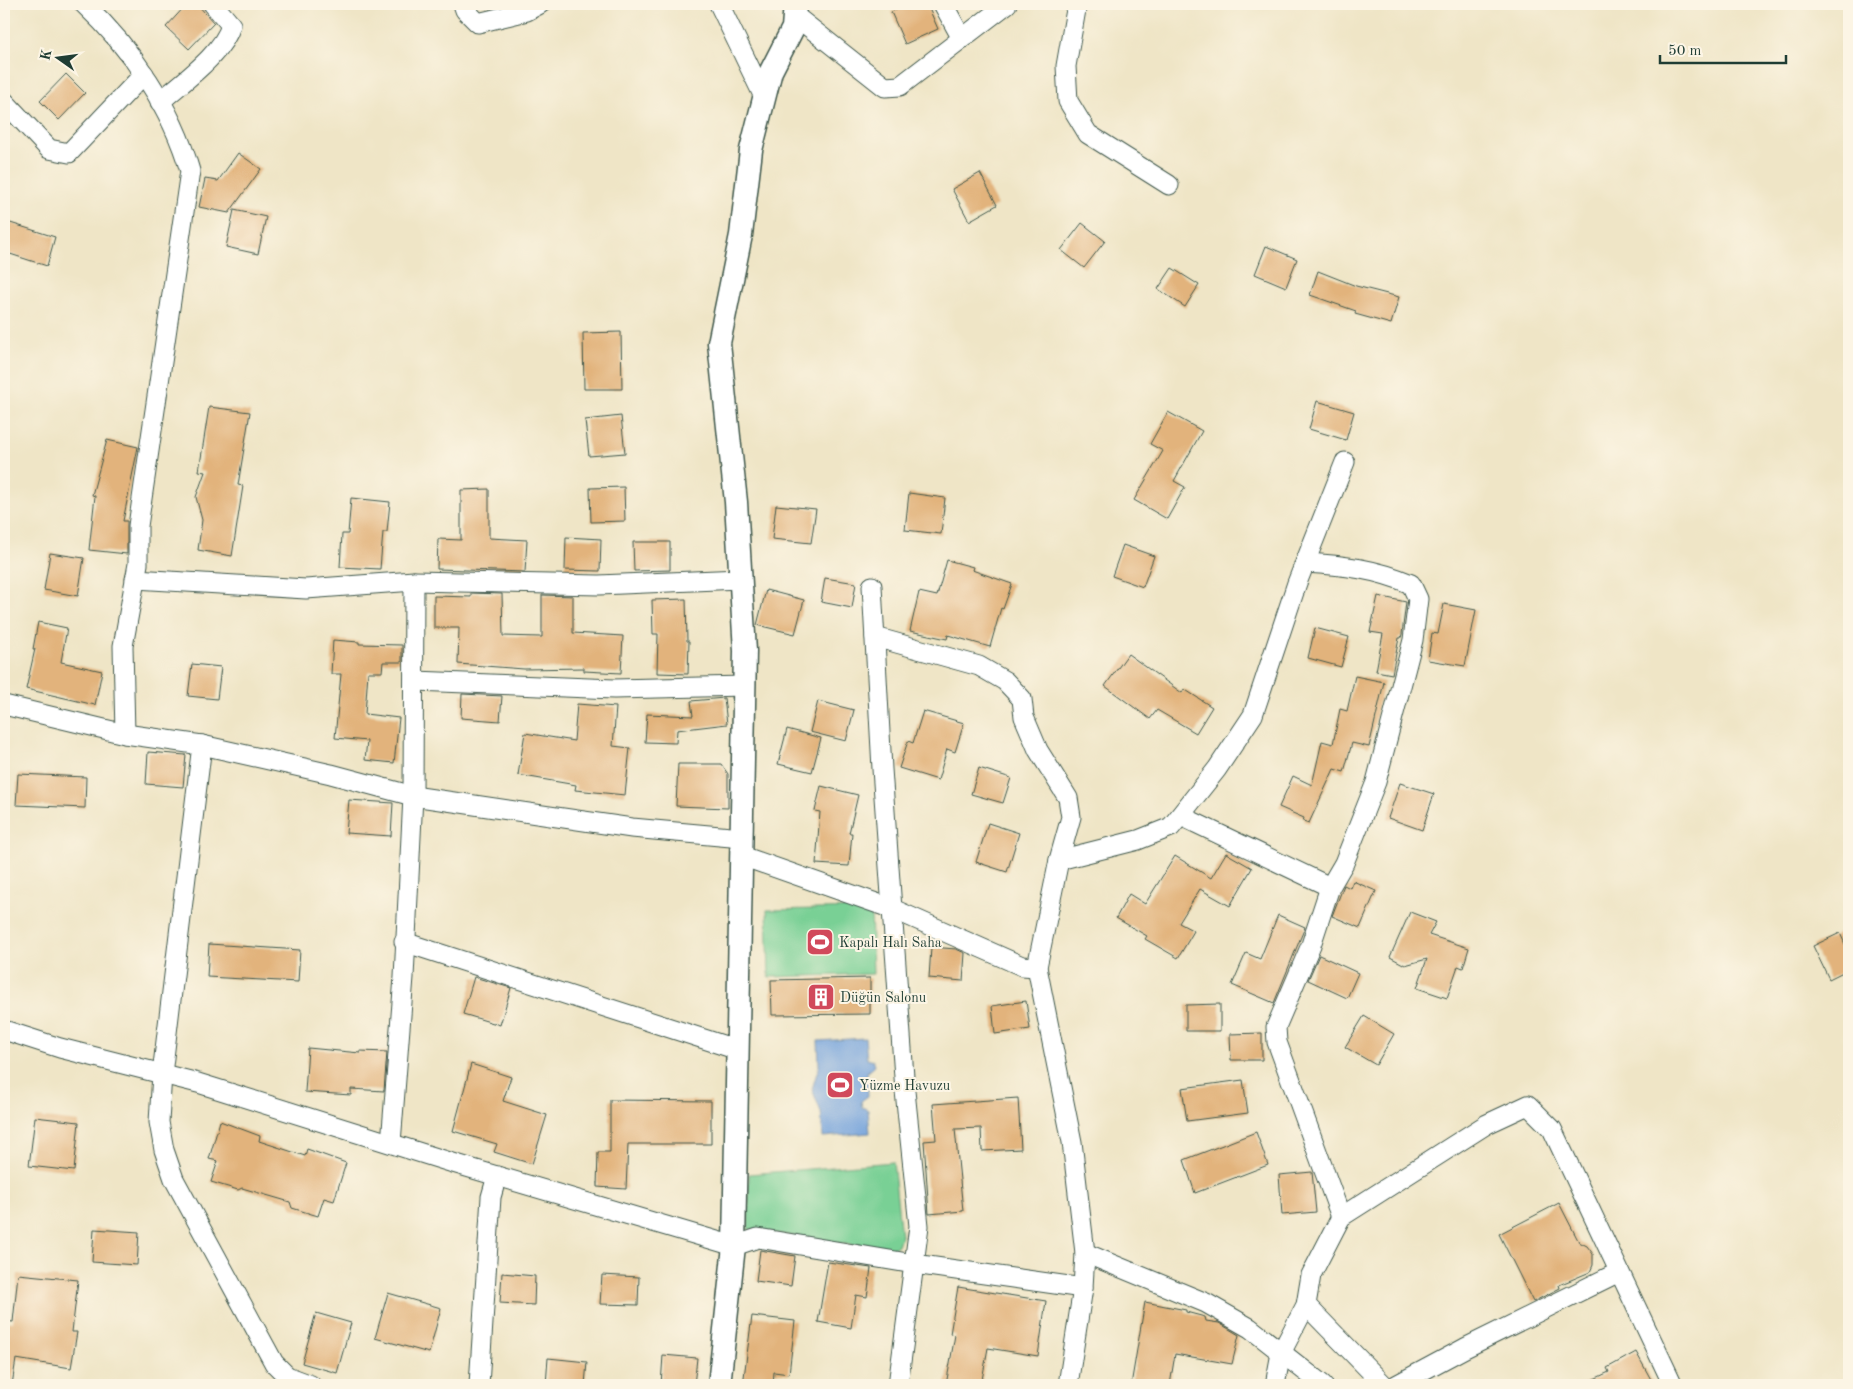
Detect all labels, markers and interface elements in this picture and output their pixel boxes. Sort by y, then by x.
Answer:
north arrow [32,32,82,82]
scale bar [1660,32,1787,64]
text: 50 m [1668,44,1702,59]
text: K [38,48,55,62]
sports icon: Kapalı Halı Saha [805,927,835,957]
place label: Kapalı Halı Saha [839,936,942,950]
building icon: Düğün Salonu [806,982,836,1012]
place label: Düğün Salonu [840,991,927,1005]
sports icon: Yüzme Havuzu [825,1070,855,1100]
place label: Yüzme Havuzu [859,1079,951,1093]

